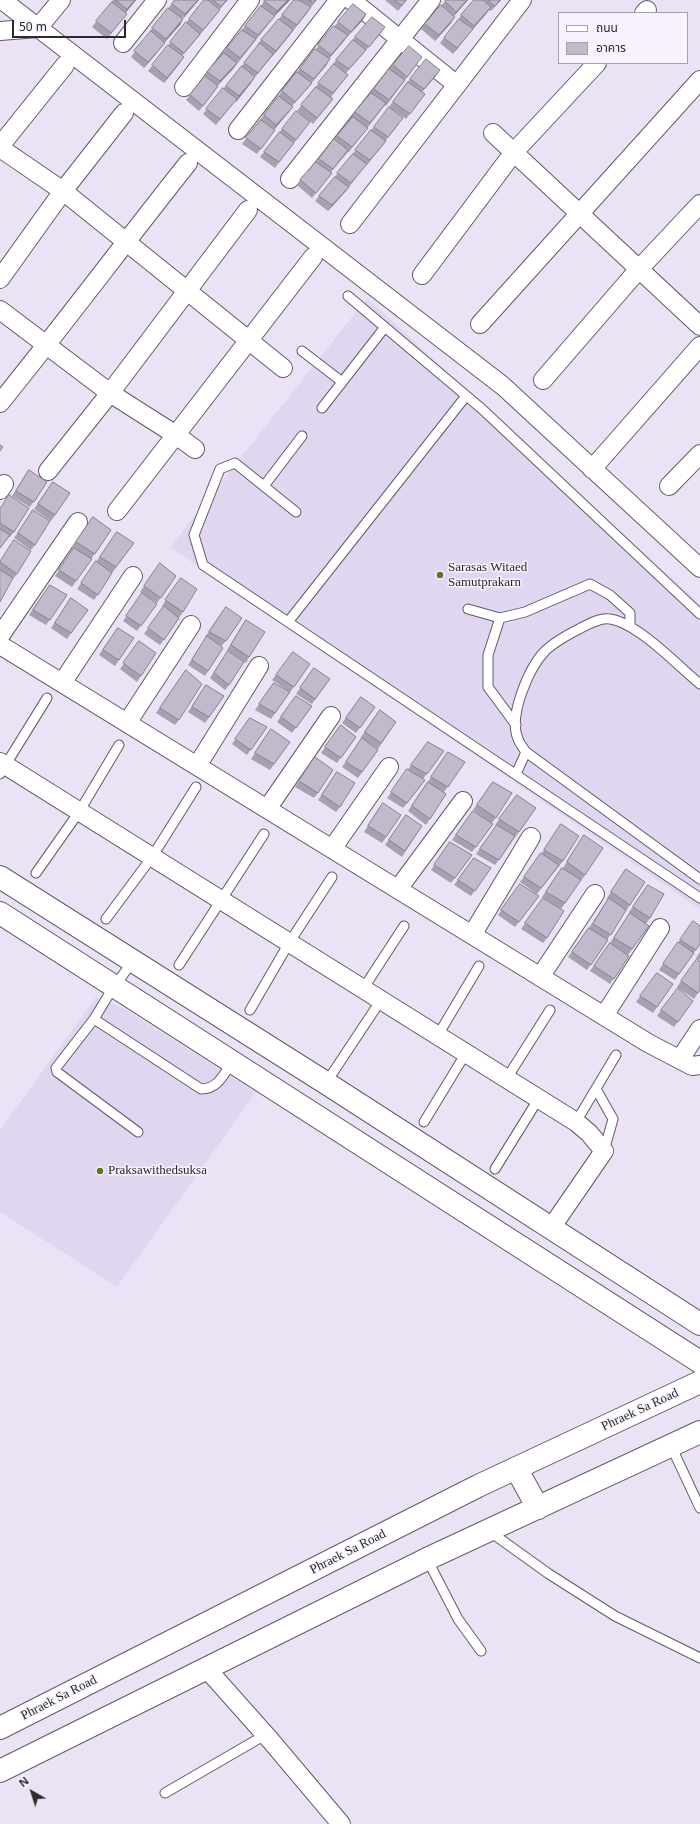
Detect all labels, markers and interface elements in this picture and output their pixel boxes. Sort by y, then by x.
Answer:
scale bar [14,12,128,38]
legend [558,12,688,64]
text: 50 m [19,18,47,36]
text: ถนน [596,19,618,37]
text: อาคาร [596,39,626,57]
place label: Sarasas Witaed Samutprakarn [448,560,541,591]
marker: Sarasas Witaed Samutprakarn [435,570,445,580]
place label: Praksawithedsuksa [108,1163,225,1179]
marker: Praksawithedsuksa [95,1166,105,1176]
street label: Phraek Sa Road [594,1383,686,1437]
street label: Phraek Sa Road [302,1523,394,1581]
street label: Phraek Sa Road [13,1669,105,1727]
north arrow [12,1772,52,1812]
text: N [15,1773,33,1792]

